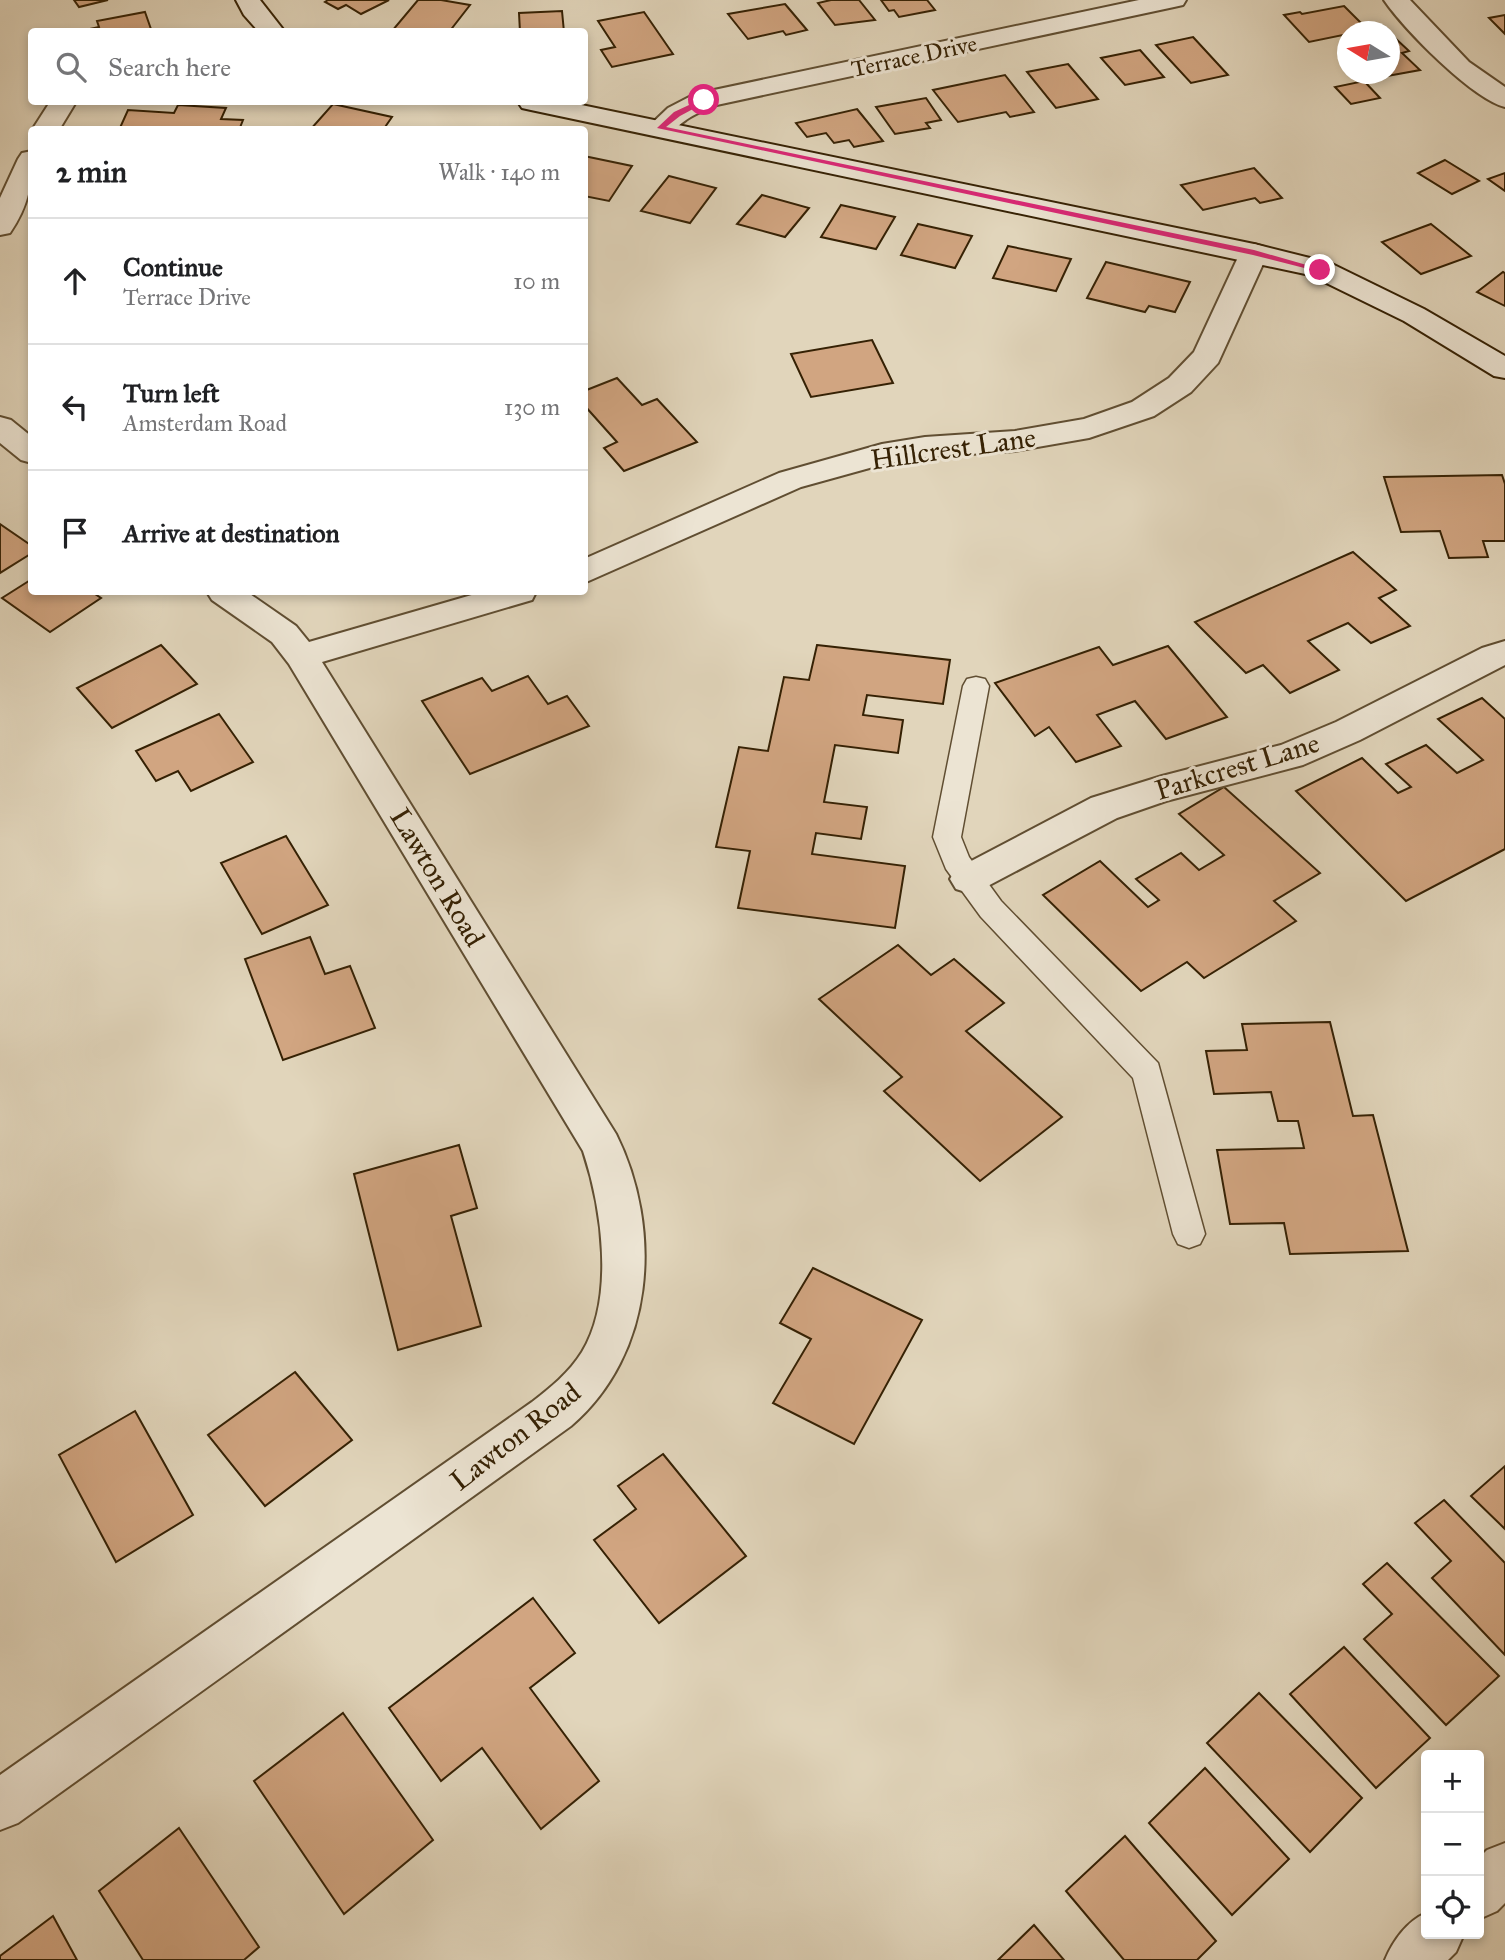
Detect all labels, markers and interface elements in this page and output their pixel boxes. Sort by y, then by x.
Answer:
north arrow [1337,21,1400,84]
search box [28,28,588,105]
street label: Terrace Drive [849,29,979,83]
icon: search [52,48,90,86]
text: Search here [108,51,231,83]
route start [688,84,719,115]
text: 2 min [56,154,127,190]
text: Walk · 140 m [438,158,560,186]
text: Continue [123,251,223,283]
route end [1304,254,1335,285]
icon: ahead [56,262,94,300]
text: 10 m [513,267,560,295]
text: Terrace Drive [123,283,251,311]
text: Turn left [123,377,219,409]
icon: left [56,388,94,426]
text: 130 m [504,393,560,421]
text: Amsterdam Road [123,409,287,437]
street label: Hillcrest Lane [868,420,1038,477]
icon: arrive [56,514,94,552]
text: Arrive at destination [123,517,340,549]
street label: Parkcrest Lane [1151,725,1323,808]
street label: Lawton Road [382,801,493,953]
street label: Lawton Road [443,1375,587,1498]
map controls [1421,1750,1484,1939]
button: + [1421,1750,1484,1813]
button: − [1421,1813,1484,1876]
button: locate [1421,1876,1484,1939]

